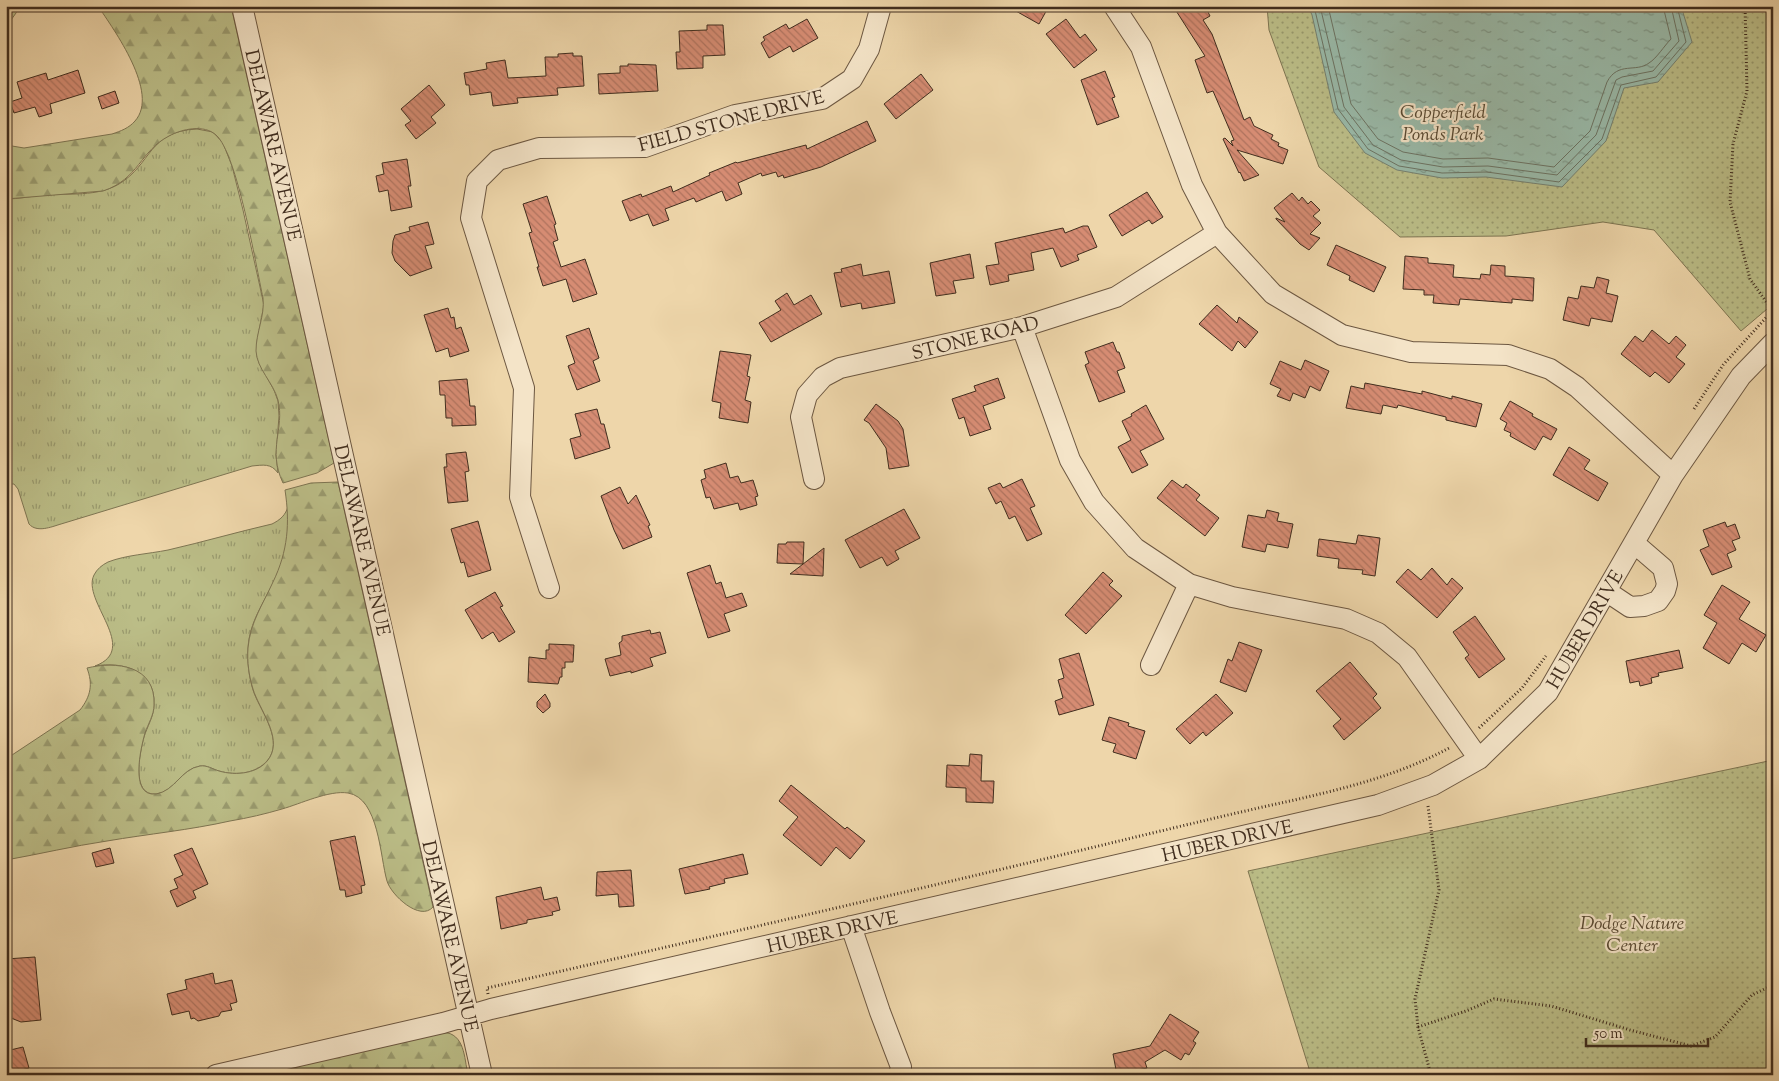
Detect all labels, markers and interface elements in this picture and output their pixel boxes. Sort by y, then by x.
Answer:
street label: DELAWARE AVENUE [236,47,307,244]
street label: FIELD STONE DRIVE [636,84,828,160]
park label: Copperfield Ponds Park [1400,100,1487,149]
street label: STONE ROAD [909,311,1042,368]
street label: DELAWARE AVENUE [325,442,396,639]
street label: HUBER DRIVE [1541,565,1631,695]
street label: HUBER DRIVE [1160,814,1296,871]
street label: DELAWARE AVENUE [413,838,484,1035]
street label: HUBER DRIVE [765,905,901,962]
park label: Dodge Nature Center [1580,911,1684,960]
scale bar [1586,1016,1709,1048]
text: 50 m [1593,1024,1623,1045]

